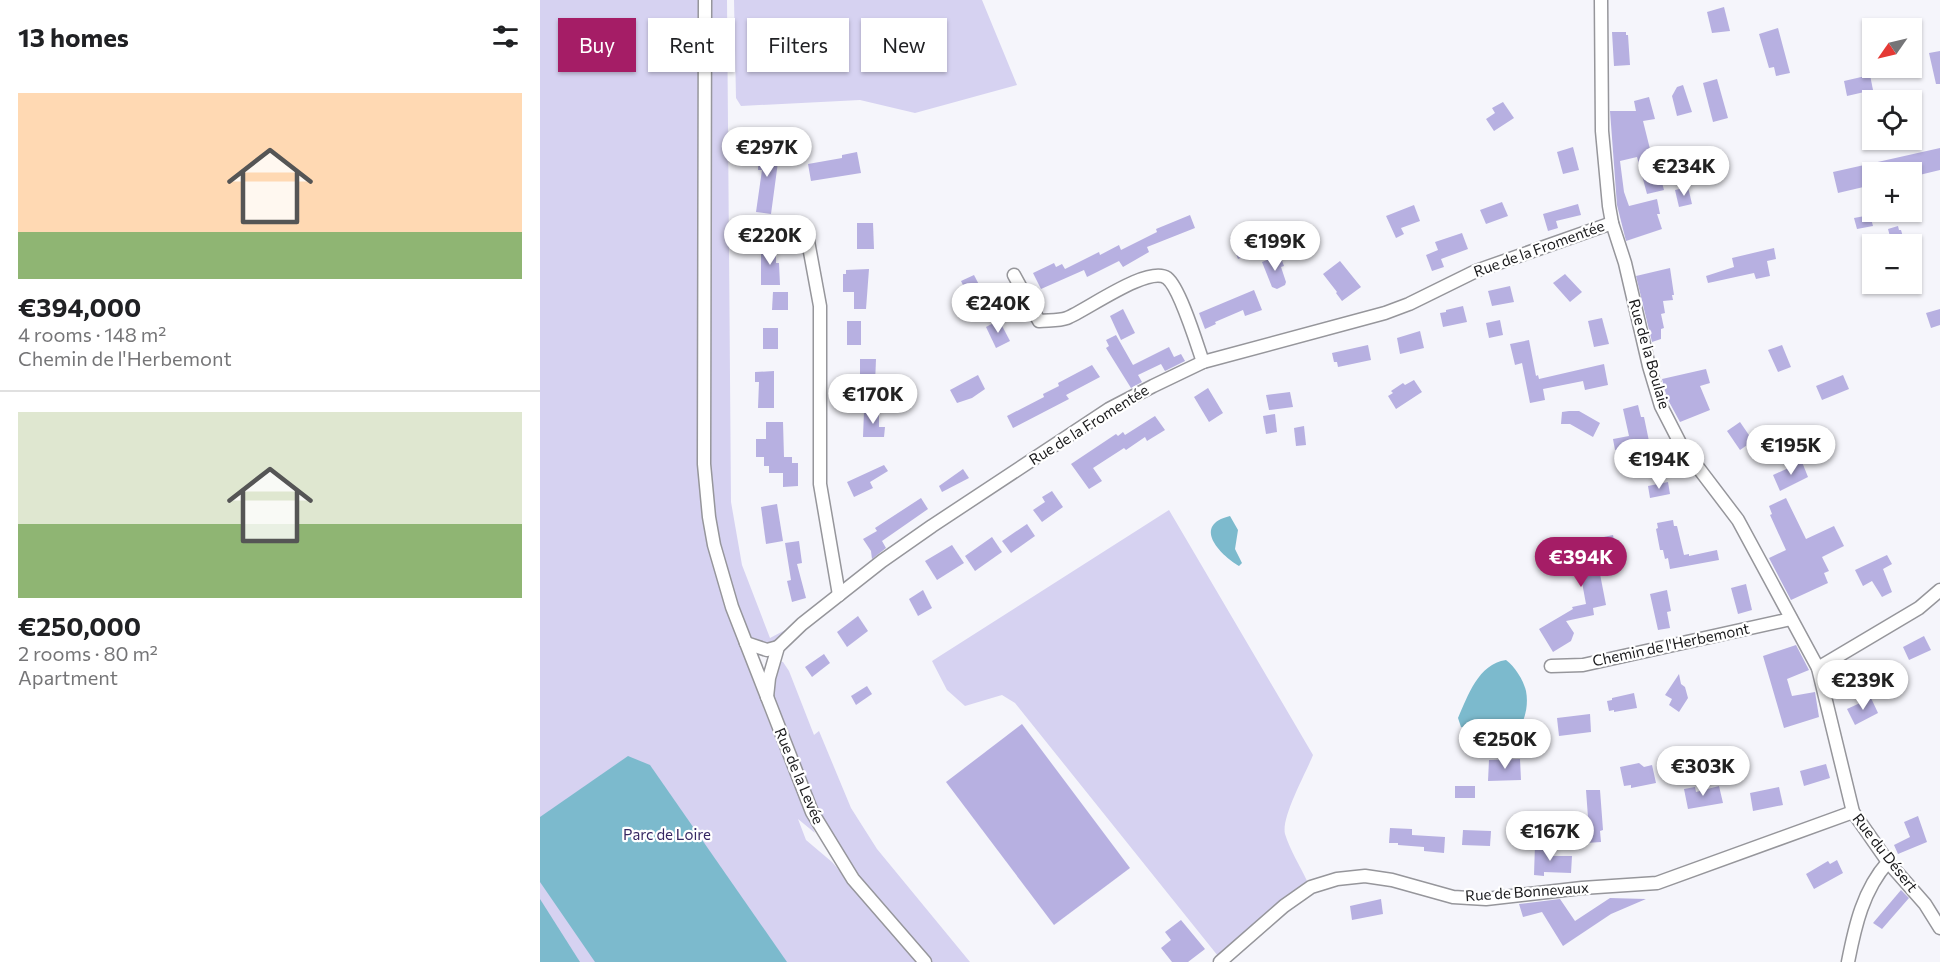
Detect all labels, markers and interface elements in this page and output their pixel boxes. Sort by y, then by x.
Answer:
chip: Buy [558,18,636,72]
chip: Rent [648,18,735,72]
chip: Filters [747,18,849,72]
chip: New [861,18,947,72]
north arrow [1862,18,1922,78]
map controls [1862,18,1922,294]
icon: filters [489,20,522,53]
text: 13 homes [18,21,129,52]
button: locate [1862,90,1922,150]
pin: €297K [725,127,809,178]
icon: home [216,132,324,240]
text: €297K [736,134,798,158]
pin: €234K [1642,146,1726,197]
text: €234K [1652,153,1716,177]
button: + [1862,162,1922,222]
pin: €220K [728,215,812,266]
street label: Rue de la Fromentée [1471,216,1606,280]
pin: €199K [1233,221,1317,272]
text: €220K [738,222,802,246]
text: €199K [1244,228,1306,252]
button: − [1862,234,1922,294]
pin: €240K [956,283,1040,334]
text: €240K [966,290,1030,314]
text: €394,000 [18,291,141,322]
street label: Rue de la Boulaie [1626,297,1674,411]
text: 4 rooms · 148 m² [18,322,166,346]
text: Chemin de l'Herbemont [18,346,232,370]
pin: €170K [831,374,915,425]
street label: Rue de la Fromentée [1025,380,1152,468]
text: €170K [842,381,904,405]
pin: €195K [1749,425,1833,476]
text: €195K [1760,432,1822,456]
pin: €194K [1617,439,1701,490]
text: €194K [1628,446,1690,470]
icon: home [216,451,324,559]
pin: €394K [1539,537,1623,588]
text: €394K [1549,544,1613,568]
text: €250,000 [18,610,141,641]
street label: Chemin de l'Herbemont [1591,619,1751,669]
text: 2 rooms · 80 m² [18,641,158,665]
pin: €239K [1821,660,1905,711]
text: Apartment [18,665,118,689]
text: €239K [1831,667,1895,691]
pin: €250K [1463,719,1547,770]
street label: Rue de la Levée [772,725,828,826]
text: €250K [1473,726,1537,750]
pin: €303K [1661,746,1745,797]
text: €303K [1671,753,1735,777]
street label: Rue du Désert [1849,809,1922,895]
pin: €167K [1508,811,1592,862]
text: €167K [1520,818,1580,842]
park label: Parc de Loire [623,825,711,843]
street label: Rue de Bonnevaux [1465,878,1589,904]

